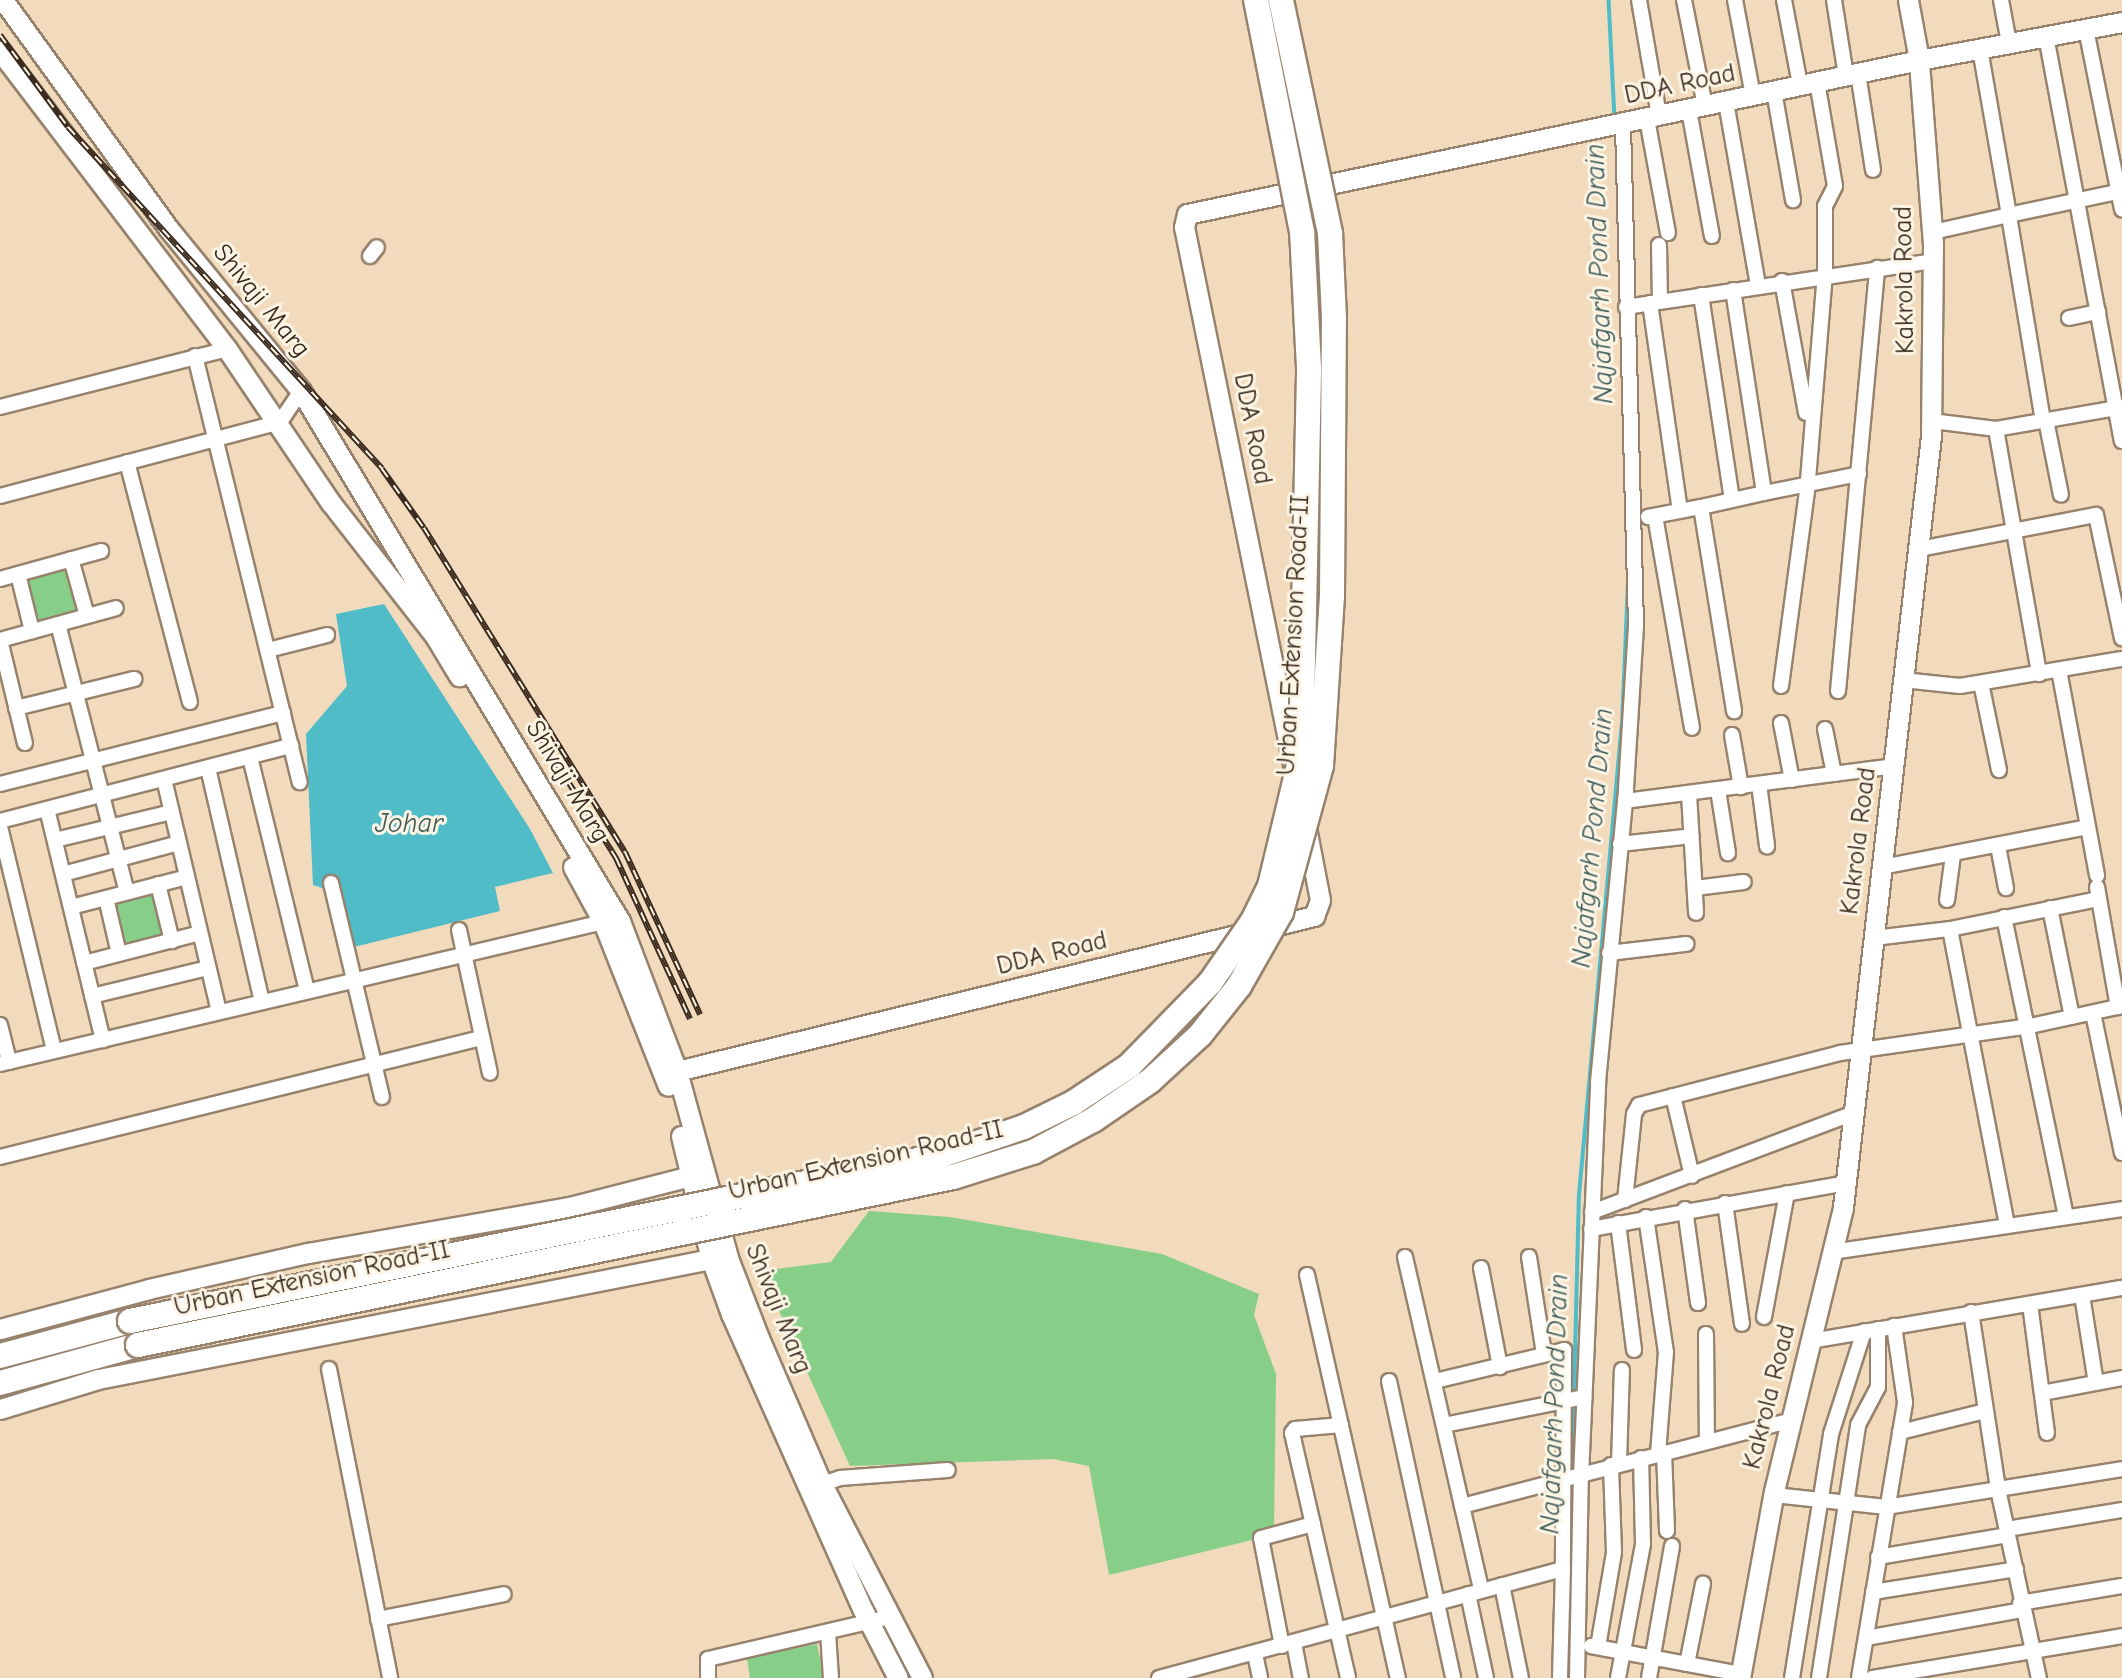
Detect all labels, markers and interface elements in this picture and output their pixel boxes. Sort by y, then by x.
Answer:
street label: DDA Road [1622,58,1738,112]
water label: Najafgarh Pond Drain [1578,143,1620,405]
street label: Kakrola Road [1888,206,1922,354]
street label: Shivaji Marg [206,238,316,364]
street label: DDA Road [1226,371,1278,487]
street label: Urban Extension Road-II [1271,494,1317,776]
water label: Najafgarh Pond Drain [1564,707,1620,969]
street label: Shivaji Marg [518,715,616,849]
street label: Kakrola Road [1834,766,1884,916]
water label: Johar [375,806,443,840]
street label: DDA Road [994,925,1110,983]
street label: Urban Extension Road-II [725,1114,1007,1208]
street label: Urban Extension Road-II [171,1235,453,1323]
street label: Shivaji Marg [738,1240,818,1378]
water label: Najafgarh Pond Drain [1533,1273,1575,1535]
street label: Kakrola Road [1737,1321,1803,1473]

